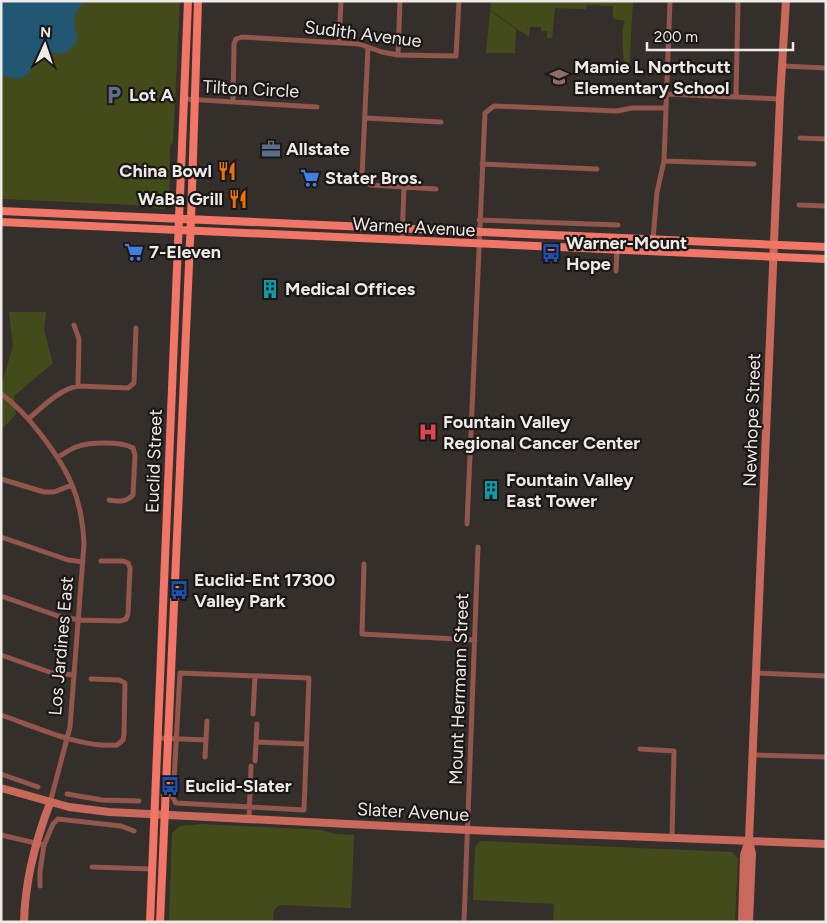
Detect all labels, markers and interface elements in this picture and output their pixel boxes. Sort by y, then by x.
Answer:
street label: Sudith Avenue [303,16,423,52]
north arrow [20,20,70,70]
scale bar [647,20,793,52]
text: N [40,24,52,41]
text: 200 m [654,28,698,46]
place label: Mamie L Northcutt Elementary School [574,56,731,99]
school or university icon: Mamie L Northcutt Elementary School [548,66,570,88]
street label: Tilton Circle [202,75,300,103]
parking icon: Lot A [103,84,125,106]
place label: Lot A [129,84,174,106]
office icon: Allstate [260,138,282,160]
place label: Allstate [286,138,350,160]
place label: China Bowl [119,160,212,182]
restaurant icon: China Bowl [216,160,238,182]
supermarket icon: Stater Bros. [299,167,321,189]
place label: Stater Bros. [325,167,422,189]
place label: WaBa Grill [138,188,223,210]
restaurant icon: WaBa Grill [227,188,249,210]
street label: Warner Avenue [352,213,476,241]
place label: Warner-Mount Hope [566,232,687,275]
supermarket icon: 7-Eleven [123,241,145,263]
place label: 7-Eleven [149,241,221,263]
bus stop icon: Warner-Mount Hope [540,242,562,264]
building icon: Medical Offices [259,278,281,300]
place label: Medical Offices [285,278,416,300]
street label: Newhope Street [739,353,765,487]
street label: Euclid Street [141,408,167,513]
place label: Fountain Valley Regional Cancer Center [443,411,640,454]
hospital icon: Fountain Valley Regional Cancer Center [417,421,439,443]
place label: Fountain Valley East Tower [506,469,634,512]
building icon: Fountain Valley East Tower [480,479,502,501]
place label: Euclid-Ent 17300 Valley Park [194,569,335,612]
street label: Los Jardines East [44,575,78,717]
bus stop icon: Euclid-Ent 17300 Valley Park [168,579,190,601]
street label: Mount Herrmann Street [445,593,473,785]
bus stop icon: Euclid-Slater [159,775,181,797]
place label: Euclid-Slater [185,775,292,797]
street label: Slater Avenue [356,798,470,826]

